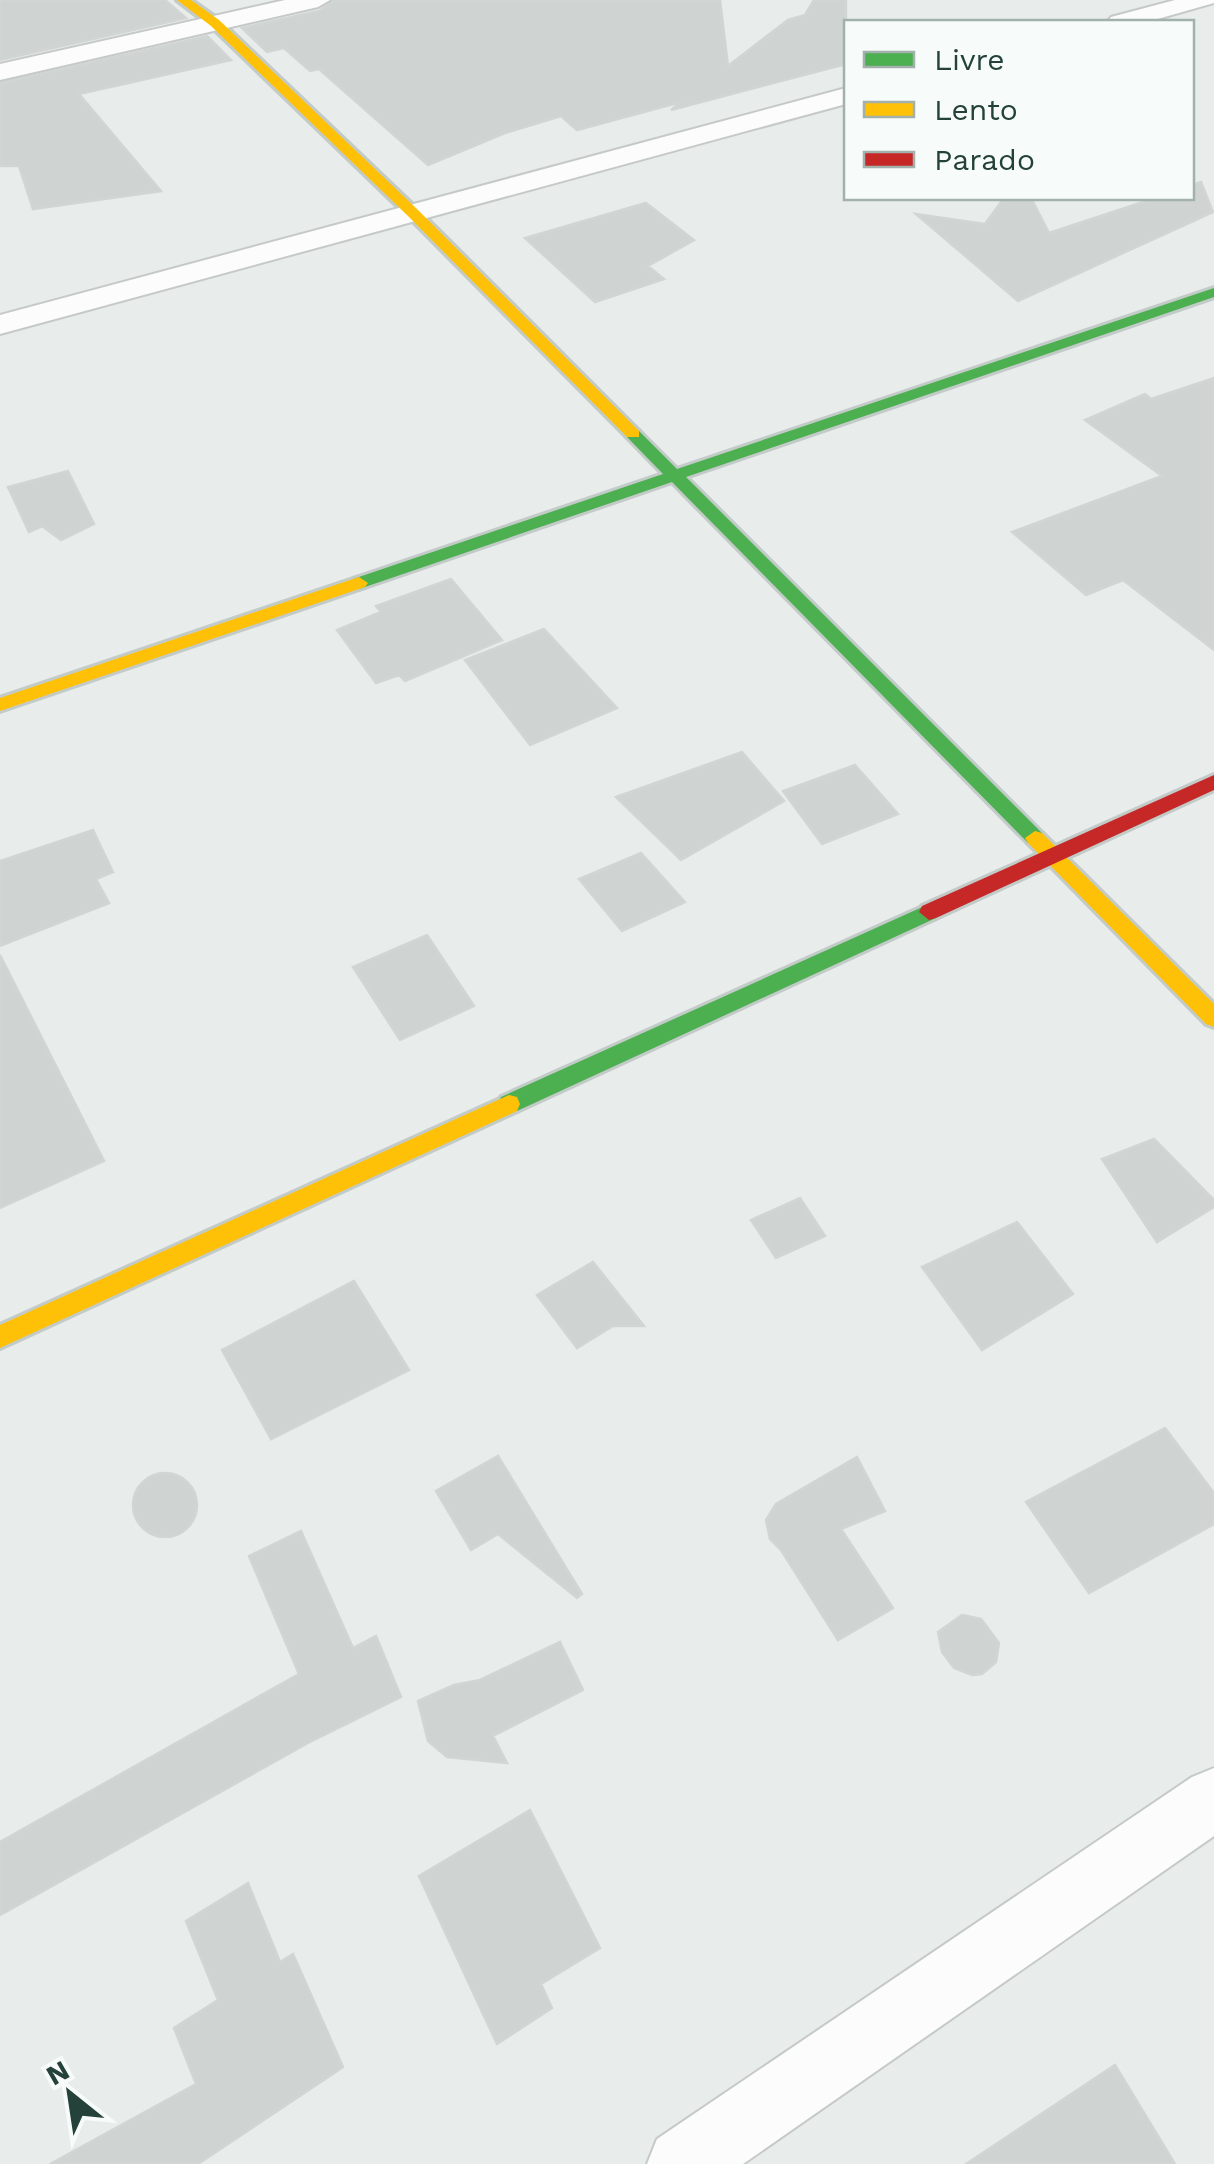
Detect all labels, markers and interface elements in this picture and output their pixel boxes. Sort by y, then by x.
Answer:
legend [844,20,1194,200]
text: Livre [934,42,1005,77]
text: Lento [934,92,1018,127]
text: Parado [934,142,1035,177]
north arrow [20,2044,120,2144]
text: N [41,2053,75,2092]

